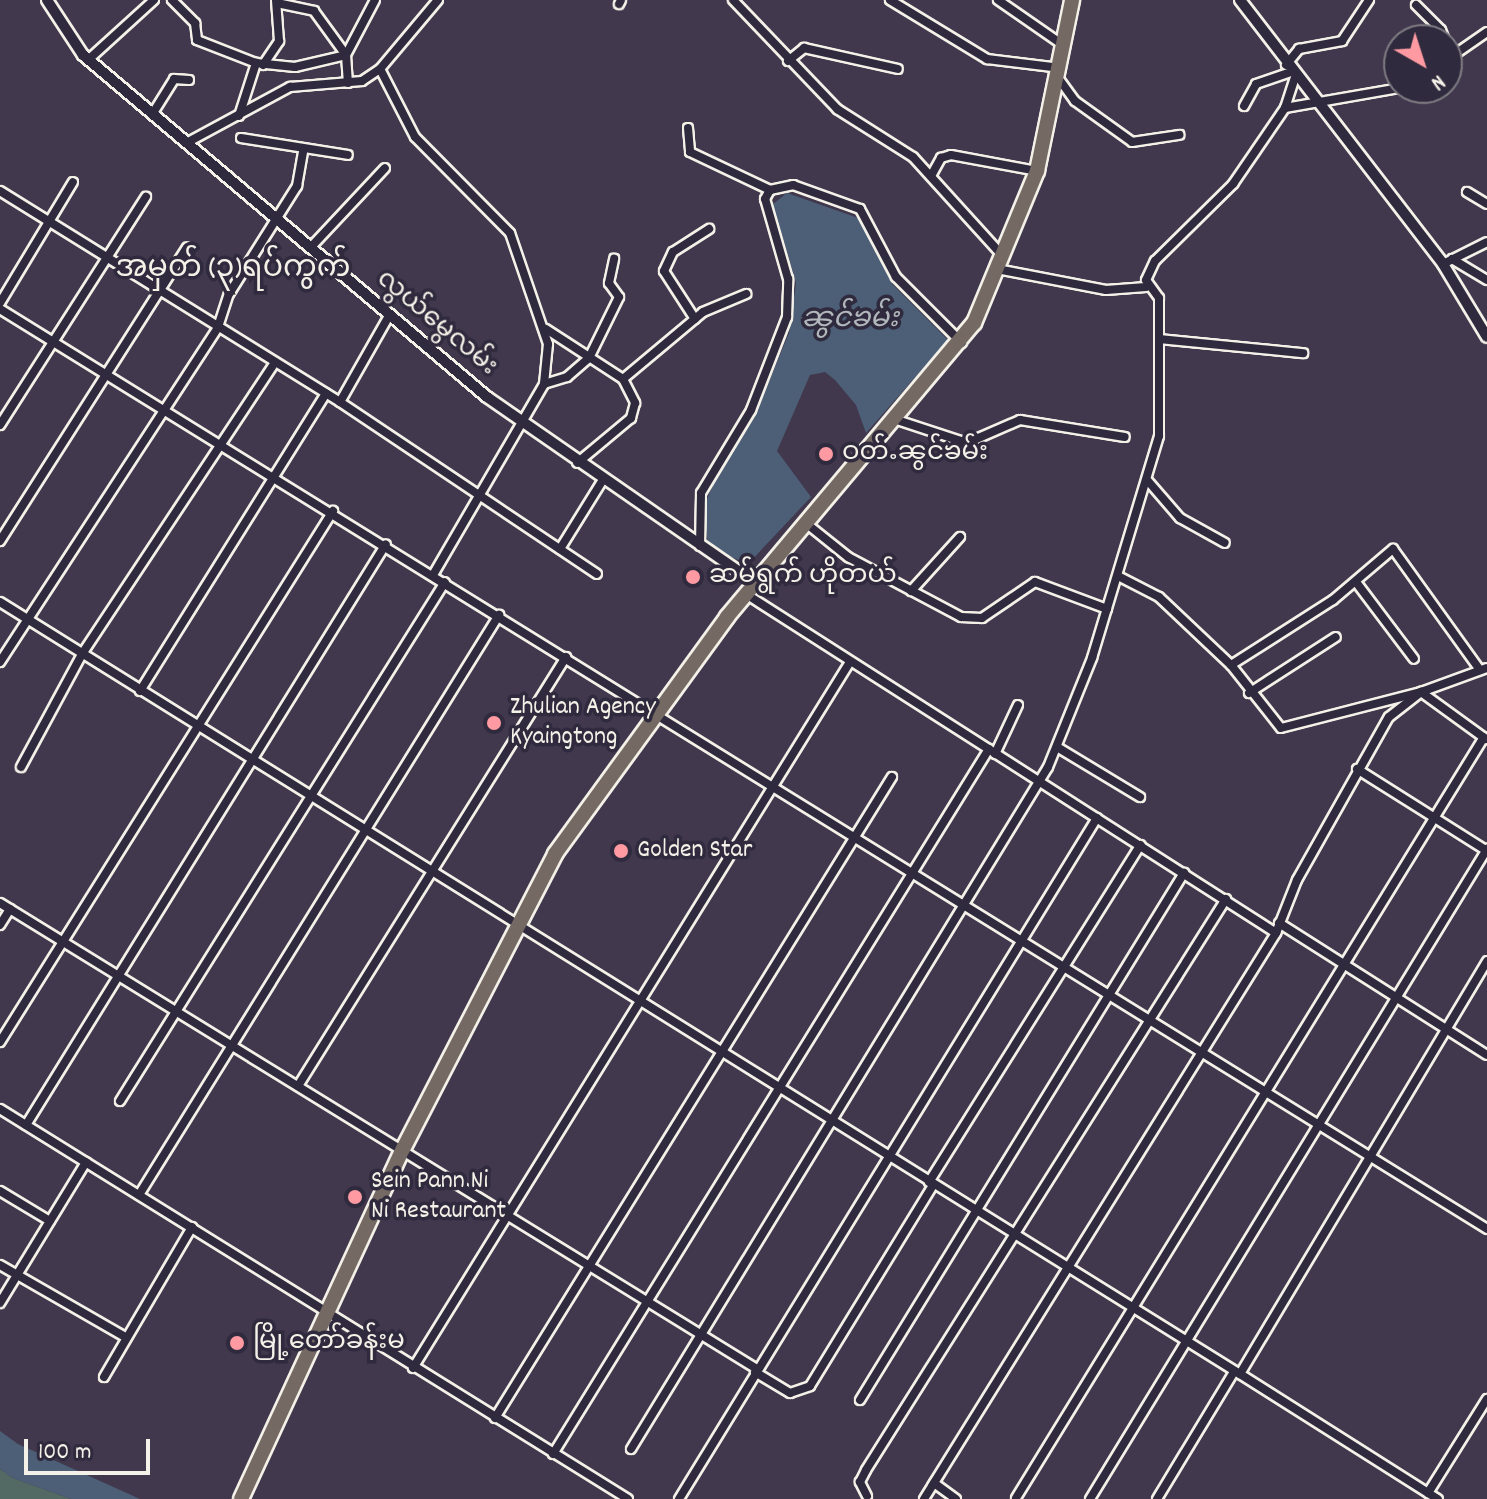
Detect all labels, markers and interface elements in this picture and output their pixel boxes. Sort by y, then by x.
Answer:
north arrow [1383,24,1463,104]
text: N [1423,66,1451,97]
district label: အမှတ် (၃)ရပ်ကွက် [116,253,350,289]
street label: လွယ်မွေလမ်း [369,264,503,384]
water label: ၼွင်ၶမ်း [801,304,899,338]
place label: ဝတ်ႉၼွင်ၶမ်း [842,438,988,470]
marker: ဝတ်ႉၼွင်ၶမ်း [817,445,835,463]
place label: ဆမ်ရွက် ဟိုတယ် [709,561,897,593]
marker: ဆမ်ရွက် ဟိုတယ် [684,568,702,586]
place label: Zhulian Agency Kyaingtong [510,692,656,754]
marker: Zhulian Agency Kyaingtong [485,714,503,732]
place label: Golden Star [637,835,752,867]
marker: Golden Star [612,842,630,860]
place label: Sein Pann Ni Ni Restaurant [371,1166,506,1228]
marker: Sein Pann Ni Ni Restaurant [346,1188,364,1206]
place label: မြို့တော်ခန်းမ [253,1327,405,1359]
marker: မြို့တော်ခန်းမ [228,1334,246,1352]
scale bar [28,1423,154,1473]
text: 100 m [38,1436,91,1470]

